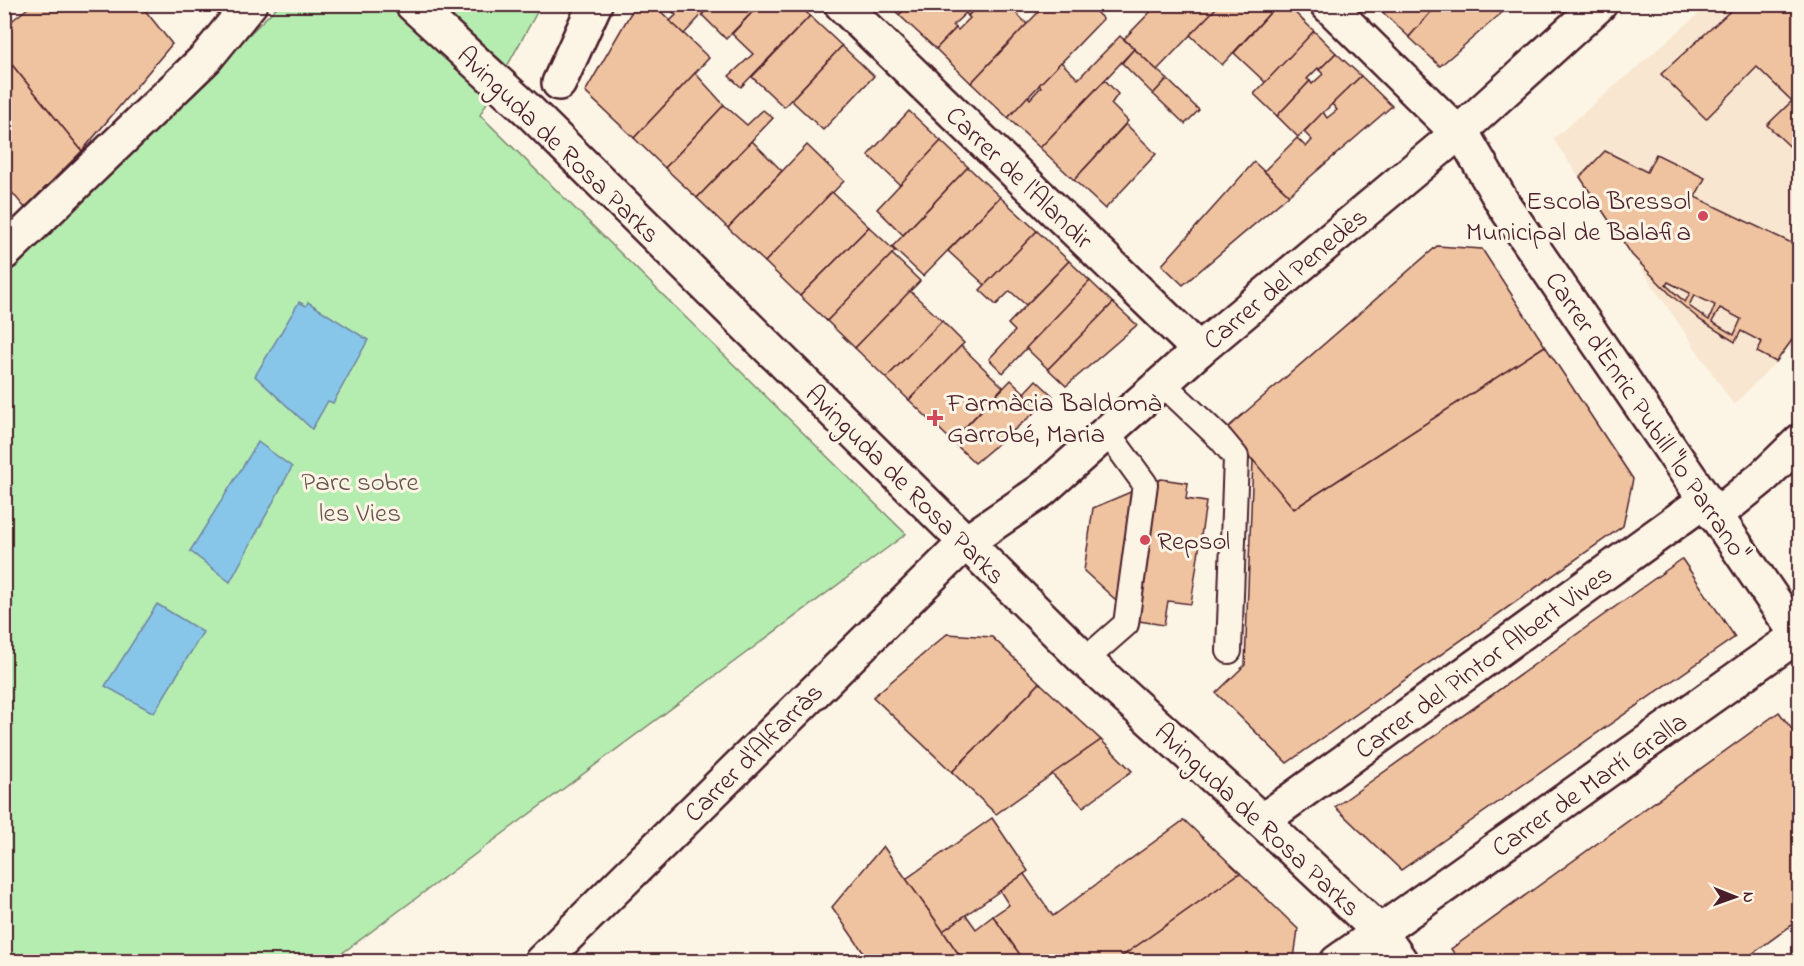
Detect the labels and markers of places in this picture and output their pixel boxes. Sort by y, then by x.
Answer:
place label: Escola Bressol Municipal de Balafia [1466,183,1691,253]
marker: Escola Bressol Municipal de Balafia [1696,209,1710,223]
place label: Farmàcia Baldomà Garrobé, Maria [946,385,1162,455]
marker: Farmàcia Baldomà Garrobé, Maria [928,411,942,425]
place label: Repsol [1157,523,1230,562]
marker: Repsol [1138,533,1152,547]

